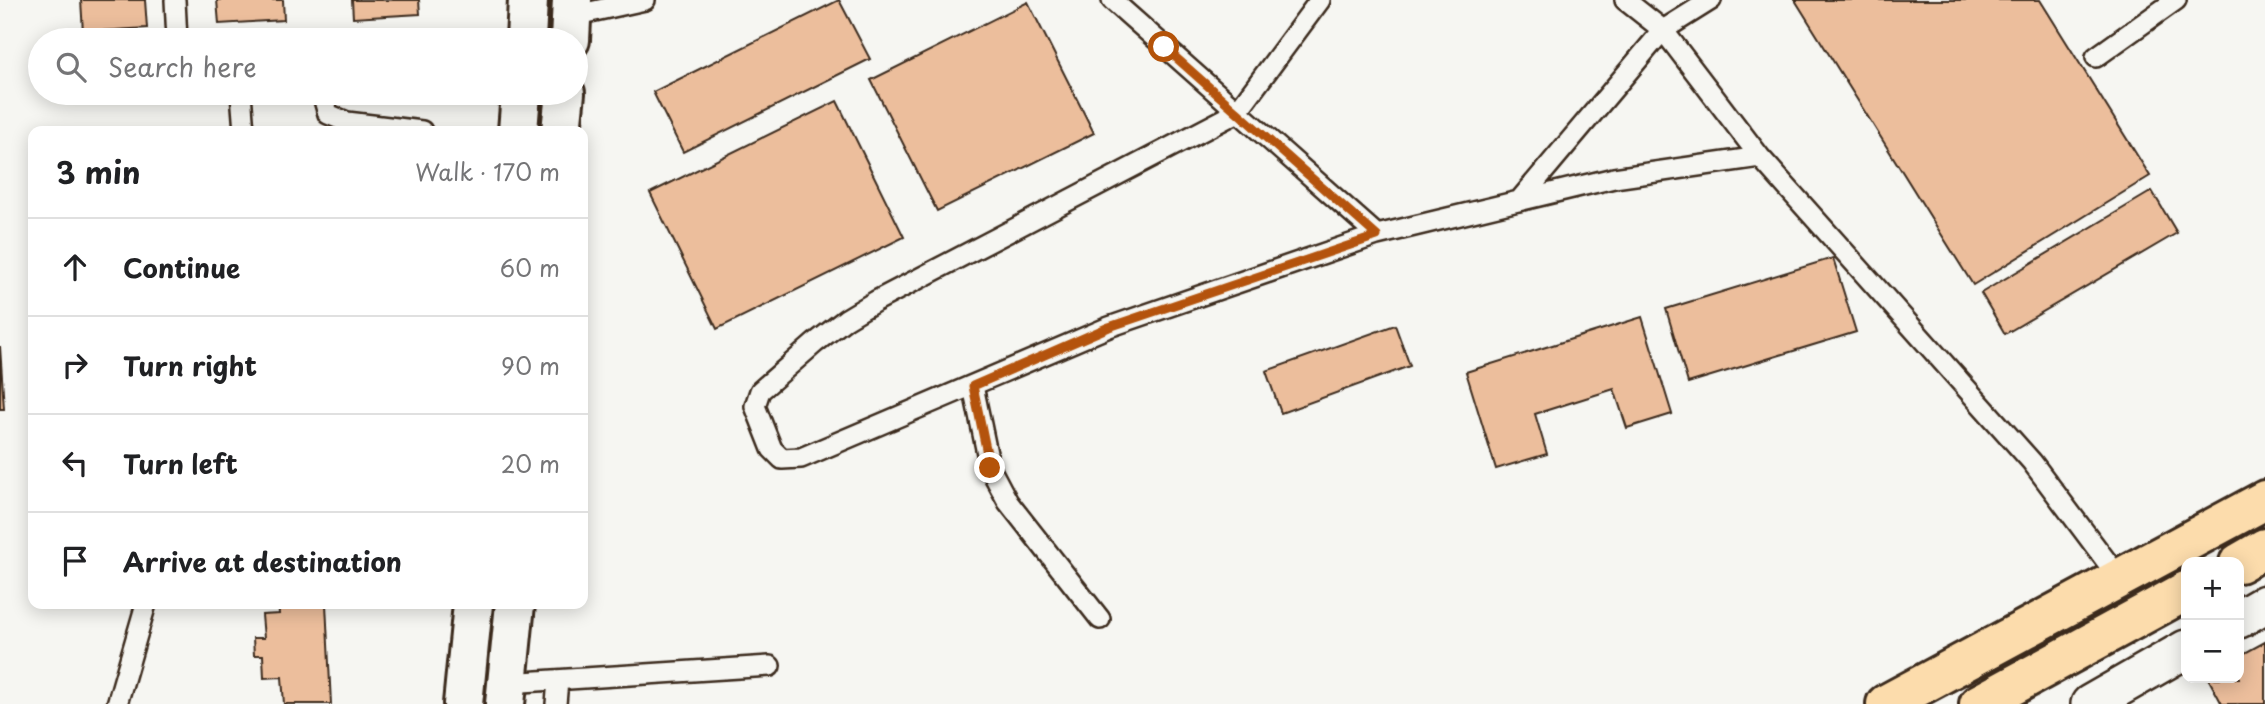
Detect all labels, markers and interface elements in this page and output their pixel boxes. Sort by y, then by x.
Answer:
search box [28,28,588,105]
route start [1148,31,1179,62]
text: Search here [108,47,257,86]
icon: search [52,48,90,86]
text: 3 min [56,149,141,194]
text: Walk · 170 m [415,154,560,189]
icon: ahead [56,248,94,286]
text: Continue [123,248,240,287]
text: 60 m [500,250,560,285]
icon: right [56,346,94,384]
text: Turn right [123,346,257,385]
text: 90 m [501,348,560,383]
icon: left [56,444,94,482]
text: Turn left [123,444,238,483]
text: 20 m [501,446,560,481]
route end [974,452,1005,483]
icon: arrive [56,542,94,580]
text: Arrive at destination [123,542,402,581]
map controls [2181,557,2244,683]
button: + [2181,557,2244,620]
button: − [2181,620,2244,683]

